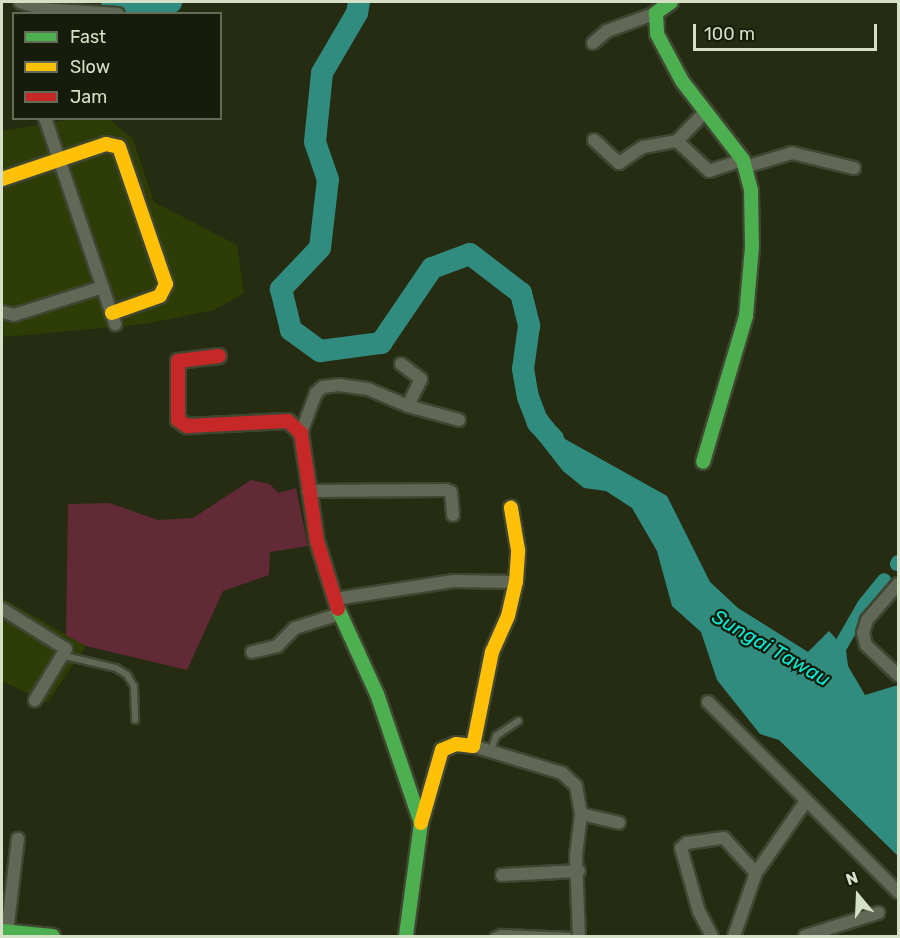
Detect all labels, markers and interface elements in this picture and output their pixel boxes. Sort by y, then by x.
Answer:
legend [12,12,222,120]
scale bar [696,12,880,50]
text: 100 m [704,23,755,45]
text: Fast [70,26,106,48]
text: Slow [70,56,110,78]
text: Jam [70,86,107,108]
water label: Sungai Tawau [707,604,835,692]
north arrow [828,866,888,926]
text: N [843,868,861,889]

